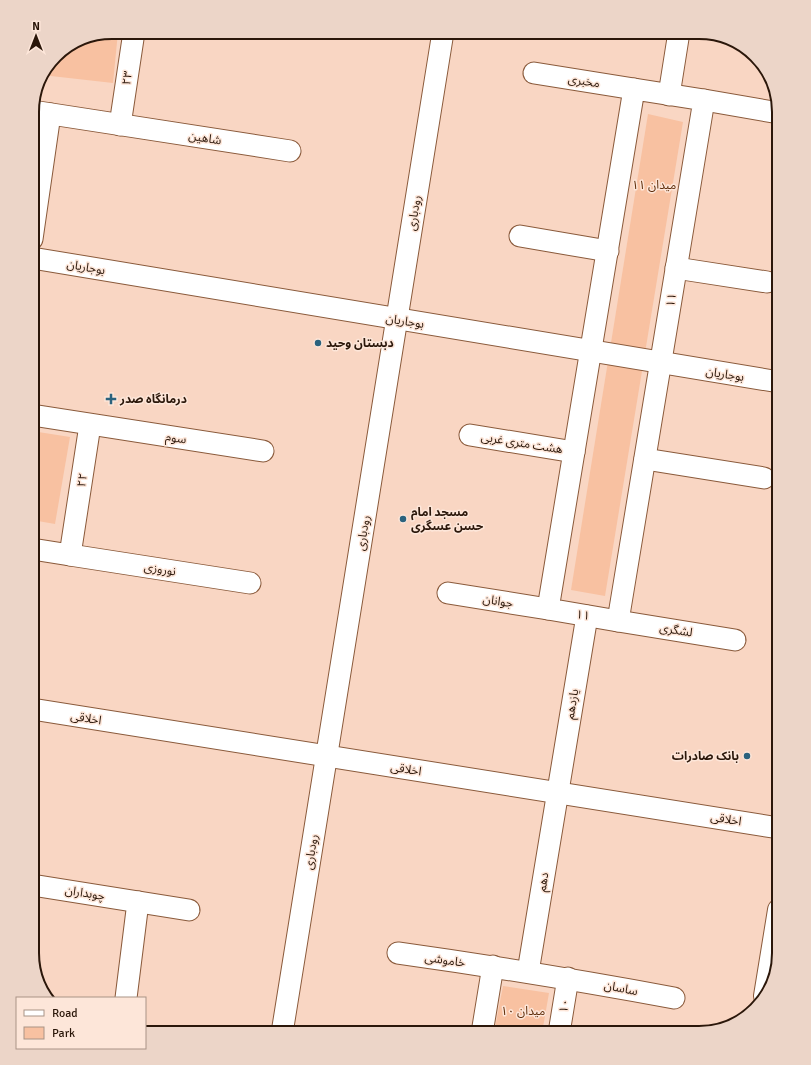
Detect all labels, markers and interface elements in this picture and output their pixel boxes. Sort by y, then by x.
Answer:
north arrow [16,16,56,56]
text: N [32,20,40,33]
street label: ۲۳ [119,70,136,86]
street label: مخبری [567,72,601,91]
street label: شاهین [187,129,222,148]
park label: میدان ۱۱ [632,178,676,193]
street label: رودباری [404,194,425,232]
street label: بوجاریان [66,257,106,278]
street label: ۱۱ [663,292,680,308]
street label: بوجاریان [385,311,425,332]
place label: دبستان وحید [326,336,394,351]
marker: دبستان وحید [313,338,323,348]
street label: بوجاریان [705,364,745,385]
place label: درمانگاه صدر [119,392,187,407]
marker: درمانگاه صدر [105,393,117,405]
street label: سوم [164,429,187,449]
street label: هشت متری غربی [480,430,564,457]
street label: ۲۲ [74,472,91,488]
place label: مسجد امام حسن عسگری [411,505,484,534]
street label: رودباری [353,514,374,552]
marker: مسجد امام حسن عسگری [398,514,408,524]
street label: نوروزی [143,560,177,579]
street label: جوانان [482,592,514,611]
street label: ۱۱ [575,607,591,624]
street label: لشگری [658,620,694,641]
street label: یازدهم [563,688,583,720]
street label: اخلاقی [69,709,103,728]
place label: بانک صادرات [672,749,739,764]
marker: بانک صادرات [742,751,752,761]
street label: اخلاقی [389,760,423,779]
street label: اخلاقی [709,810,743,829]
street label: رودباری [301,833,322,871]
street label: دهم [535,871,553,893]
street label: چوبداران [64,883,106,904]
street label: خاموشی [424,950,466,971]
street label: ساسان [603,978,639,999]
legend [16,997,146,1049]
street label: ۱۰ [556,998,573,1014]
park label: میدان ۱۰ [501,1004,545,1019]
text: Road [52,1006,78,1021]
text: Park [52,1026,75,1041]

